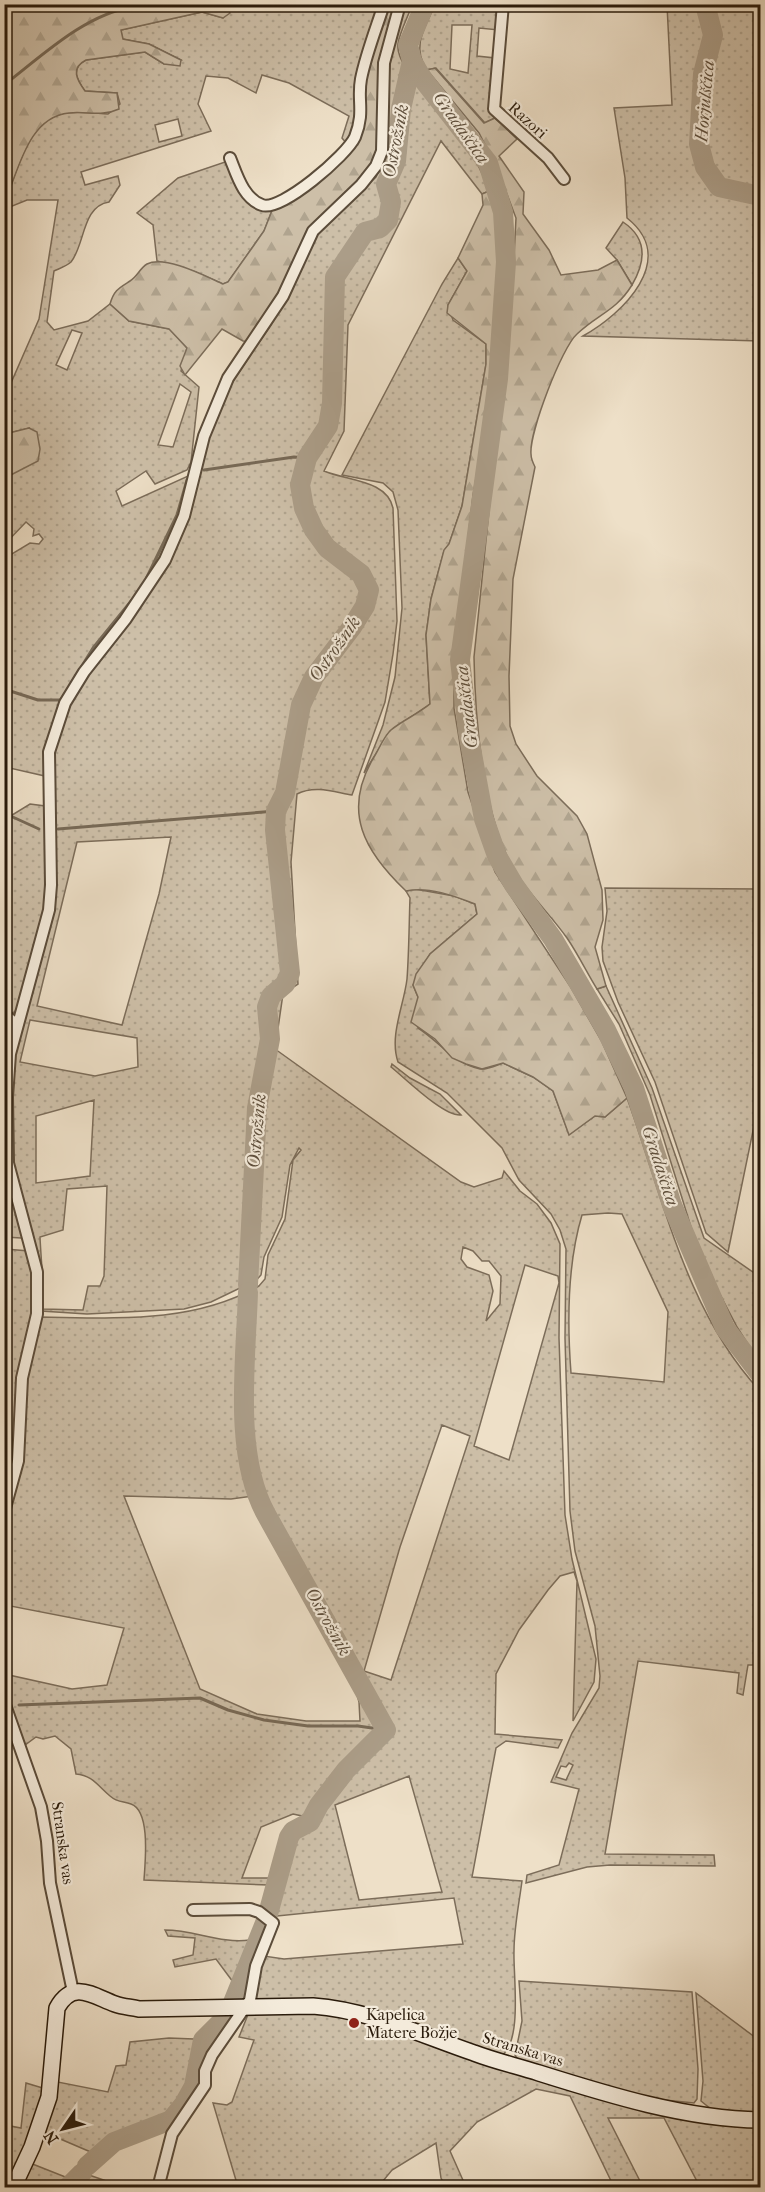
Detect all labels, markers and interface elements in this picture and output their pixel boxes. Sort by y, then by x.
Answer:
water label: Horjulščica [691,59,719,144]
water label: Gradaščica [429,88,493,168]
street label: Razori [505,98,552,143]
water label: Ostrožnik [379,102,413,180]
water label: Ostrožnik [305,612,365,686]
water label: Gradaščica [452,665,482,749]
water label: Ostrožnik [243,1093,271,1169]
water label: Gradaščica [637,1123,683,1209]
water label: Ostrožnik [301,1584,355,1660]
street label: Stranska vas [48,1800,78,1886]
place label: Kapelica Matere Božje [366,2005,457,2042]
marker: Kapelica Matere Božje [347,2016,361,2030]
street label: Stranska vas [480,2028,566,2070]
north arrow [33,2099,93,2159]
text: N [39,2126,62,2148]

